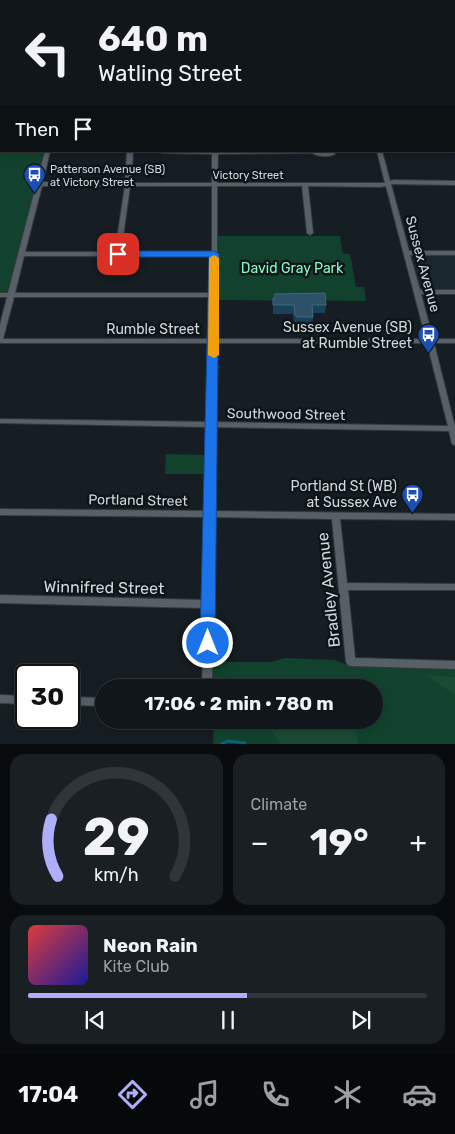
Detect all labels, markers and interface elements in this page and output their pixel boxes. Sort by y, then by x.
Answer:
text: 640 m [98,18,208,60]
icon: left [15,20,80,85]
text: Watling Street [98,60,242,87]
icon: arrive [69,115,97,143]
text: Then [15,118,59,141]
bus stop icon: Patterson Avenue (SB) at Victory Street [22,163,46,194]
place label: Patterson Avenue (SB) at Victory Street [50,163,165,189]
street label: Victory Street [213,169,284,182]
street label: Sussex Avenue [402,214,444,314]
pin [97,233,139,275]
icon: arrive [104,240,132,268]
park label: David Gray Park [241,260,344,277]
place label: Sussex Avenue (SB) at Rumble Street [283,319,413,352]
street label: Rumble Street [106,321,200,338]
bus stop icon: Sussex Avenue (SB) at Rumble Street [416,323,440,354]
street label: Southwood Street [227,405,346,424]
place label: Portland St (WB) at Sussex Ave [291,478,397,511]
bus stop icon: Portland St (WB) at Sussex Ave [401,482,425,513]
street label: Portland Street [88,491,188,510]
street label: Bradley Avenue [313,532,344,648]
street label: Winnifred Street [43,577,164,598]
position arrow [181,616,233,668]
speed limit sign: 30 [15,664,80,729]
text: 17:06 · 2 min · 780 m [144,692,334,715]
text: Climate [251,795,307,814]
text: 29 [83,806,150,868]
text: 19° [310,819,369,865]
text: − [251,826,269,859]
text: + [410,826,427,859]
text: km/h [94,864,139,885]
text: Neon Rain [103,934,198,957]
text: Kite Club [103,957,169,976]
icon: previous [81,1006,109,1034]
icon: pause [214,1006,242,1034]
icon: next [347,1006,375,1034]
icon: directions [115,1077,150,1112]
icon: music [187,1077,222,1112]
icon: phone [258,1077,293,1112]
icon: climate [330,1077,365,1112]
icon: car [402,1077,437,1112]
text: 17:04 [18,1081,78,1108]

